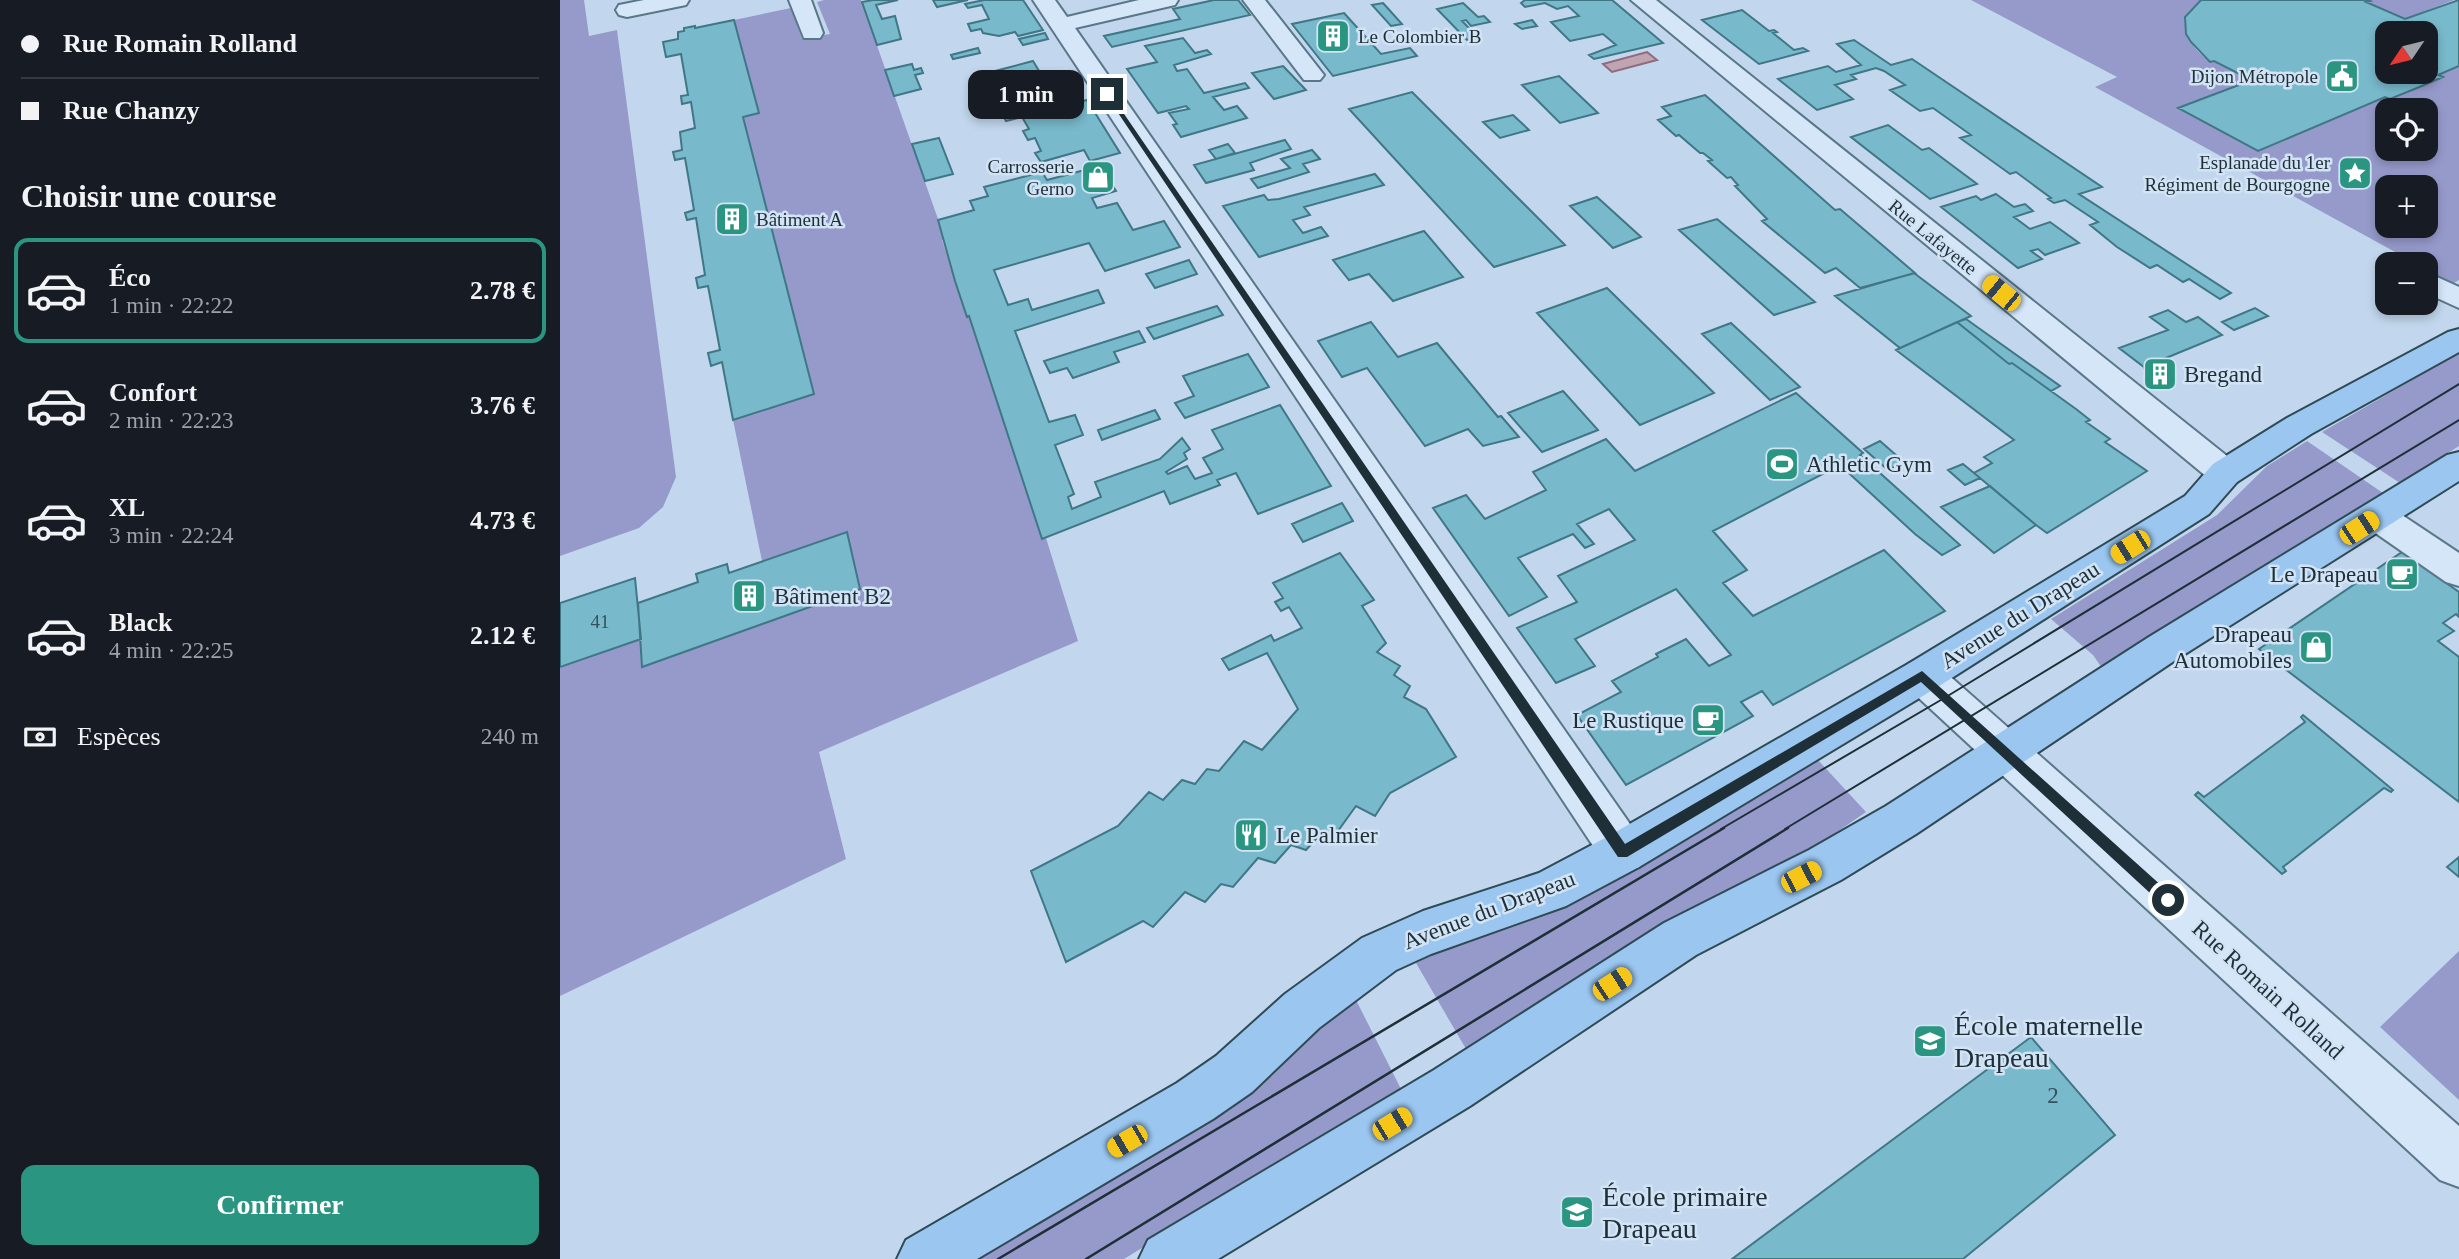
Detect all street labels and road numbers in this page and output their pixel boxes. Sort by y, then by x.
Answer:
street label: Rue Lafayette [1885,195,1981,279]
street label: Avenue du Drapeau [1936,556,2104,674]
street label: Avenue du Drapeau [1399,866,1579,954]
street label: Rue Romain Rolland [2187,916,2349,1065]

